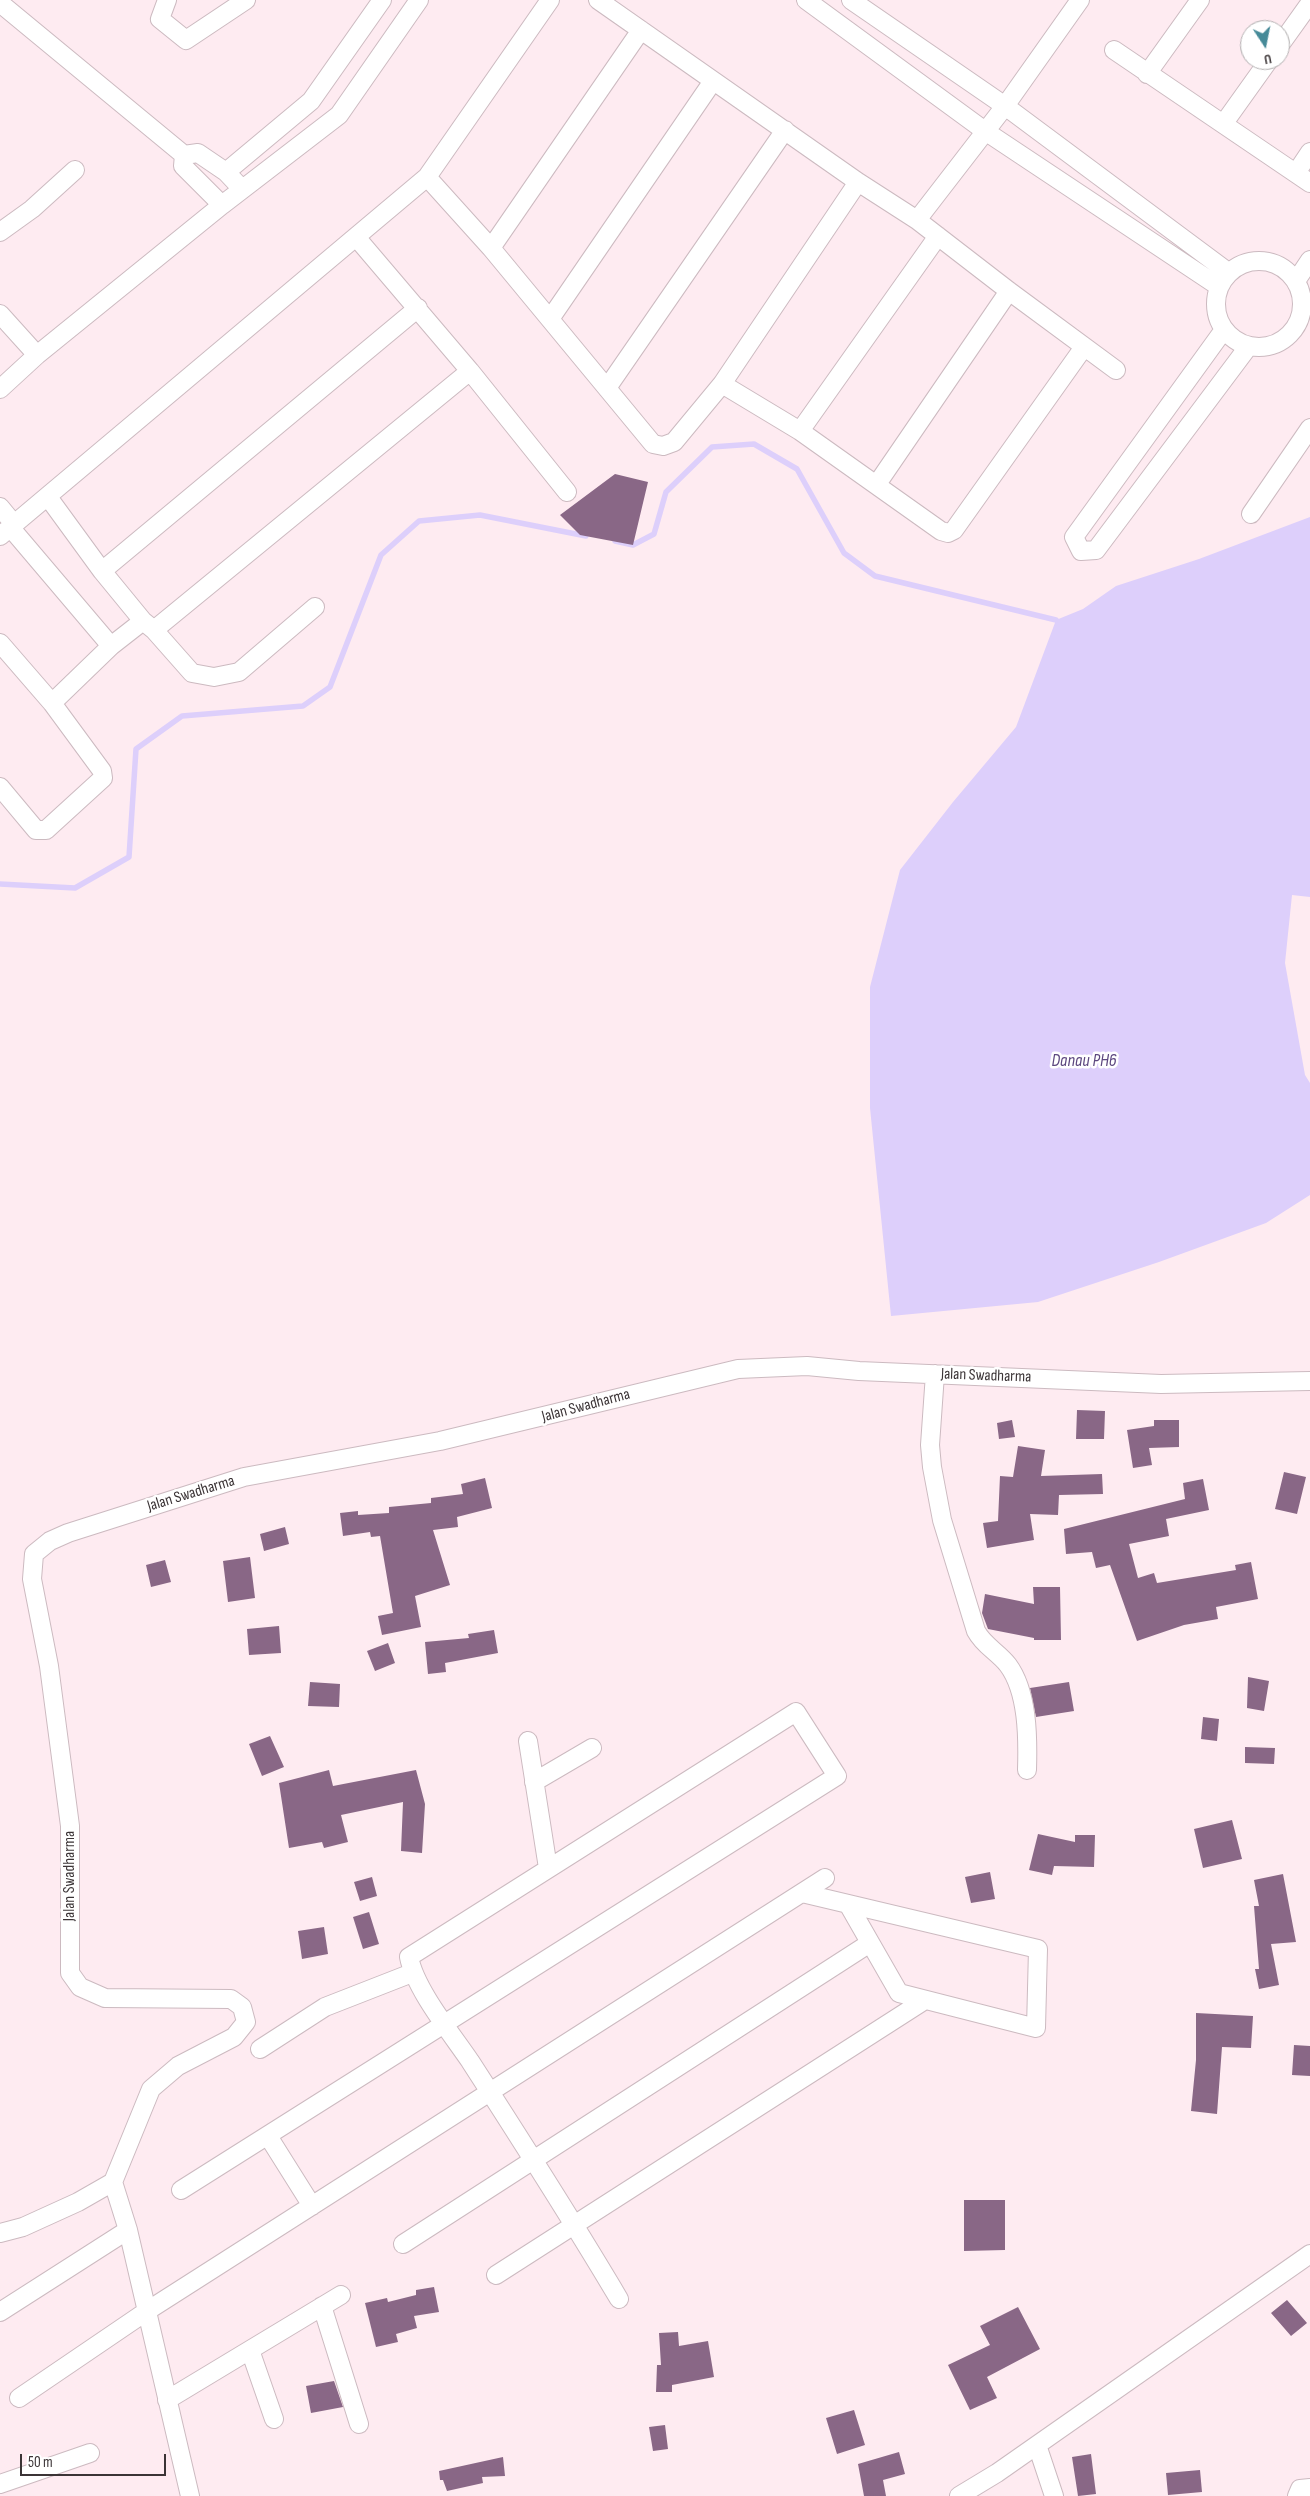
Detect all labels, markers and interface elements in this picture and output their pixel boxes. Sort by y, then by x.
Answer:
north arrow [1240,20,1290,70]
text: U [1263,50,1273,68]
water label: Danau PH6 [1051,1050,1117,1072]
street label: Jalan Swadharma [940,1365,1032,1387]
street label: Jalan Swadharma [540,1385,632,1427]
street label: Jalan Swadharma [145,1472,237,1516]
street label: Jalan Swadharma [60,1831,80,1921]
scale bar [22,2444,169,2476]
text: 50 m [28,2453,53,2472]

